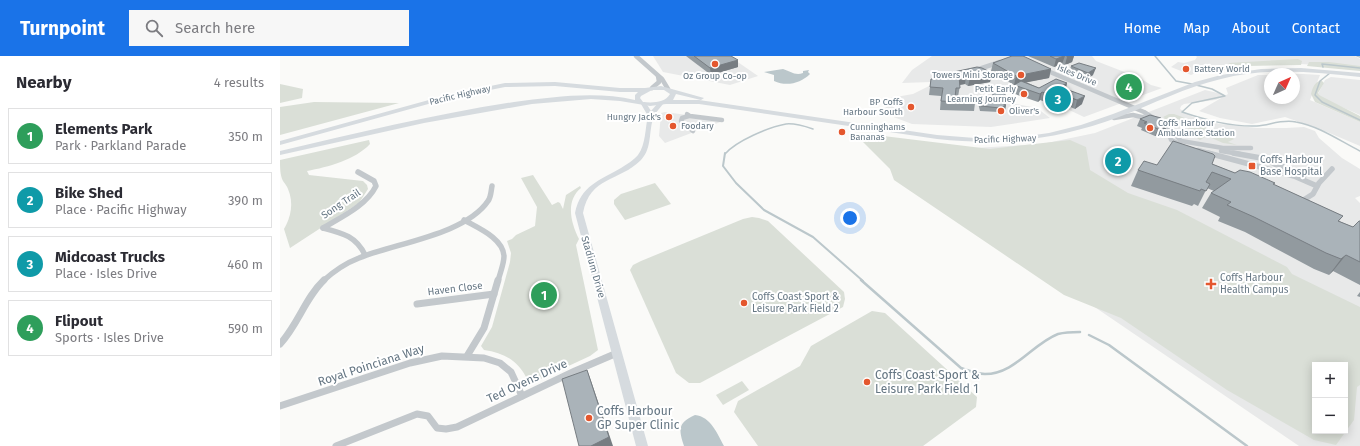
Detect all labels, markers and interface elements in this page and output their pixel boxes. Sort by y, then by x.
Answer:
search box [129,10,409,46]
text: Turnpoint [20,17,105,40]
icon: search [143,17,165,39]
text: Search here [175,19,255,37]
text: Home [1124,20,1161,37]
text: Map [1183,20,1210,37]
text: About [1232,20,1270,37]
text: Contact [1292,20,1340,37]
marker: Oz Group Co-op [710,59,720,69]
street label: Isles Drive [1056,62,1098,88]
marker: Battery World [1181,64,1191,74]
place label: Battery World [1194,64,1250,74]
north arrow [1264,68,1300,104]
place label: Towers Mini Storage [932,70,1013,80]
marker: Towers Mini Storage [1016,70,1026,80]
place label: Oz Group Co-op [683,71,747,81]
text: Nearby [16,72,71,93]
pin: 4 [1116,72,1142,102]
text: 4 results [214,75,264,90]
street label: Pacific Highway [428,83,492,107]
place label: Petit Early Learning Journey [947,84,1017,104]
pin: 3 [1045,84,1071,114]
marker: Petit Early Learning Journey [1019,89,1029,99]
place label: BP Coffs Harbour South [843,97,903,117]
marker: BP Coffs Harbour South [906,102,916,112]
marker: Oliver's [996,106,1006,116]
place label: Oliver's [1009,106,1039,116]
place label: Hungry Jack's [607,112,661,122]
marker: Hungry Jack's [664,112,674,122]
place label: Coffs Harbour Ambulance Station [1158,118,1235,138]
text: Elements Park [55,120,152,138]
marker: Foodary [668,121,678,131]
place label: Foodary [681,121,714,131]
place label: Cunninghams Bananas [850,122,905,142]
marker: Coffs Harbour Ambulance Station [1145,123,1155,133]
marker: Cunninghams Bananas [837,127,847,137]
text: 1 [27,129,33,144]
text: 350 m [228,129,263,144]
street label: Pacific Highway [974,133,1037,145]
text: Park · Parkland Parade [55,138,186,153]
pin: 2 [1105,146,1131,176]
place label: Coffs Harbour Base Hospital [1260,154,1323,178]
marker: Coffs Harbour Base Hospital [1247,161,1257,171]
text: Bike Shed [55,184,123,202]
street label: Song Trail [319,187,363,221]
text: 2 [27,193,33,208]
text: 390 m [228,193,263,208]
text: Place · Pacific Highway [55,202,187,217]
your location [840,208,860,228]
street label: Stadium Drive [578,235,608,299]
text: Midcoast Trucks [55,248,165,266]
text: 3 [27,257,33,272]
text: 460 m [227,257,263,272]
text: Place · Isles Drive [55,266,157,281]
place label: Coffs Harbour Health Campus [1220,272,1289,296]
marker: Coffs Harbour Health Campus [1205,278,1217,290]
street label: Haven Close [427,280,483,298]
pin: 1 [531,280,557,310]
place label: Coffs Coast Sport & Leisure Park Field 2 [752,291,839,315]
marker: Coffs Coast Sport & Leisure Park Field 2 [739,298,749,308]
text: Flipout [55,312,103,330]
text: 4 [26,321,34,336]
text: 590 m [228,321,263,336]
text: Sports · Isles Drive [55,330,164,345]
street label: Royal Poinciana Way [316,341,426,389]
street label: Ted Ovens Drive [485,356,569,406]
map controls [1312,362,1348,434]
button: + [1312,362,1348,398]
place label: Coffs Coast Sport & Leisure Park Field 1 [875,368,980,396]
marker: Coffs Coast Sport & Leisure Park Field 1 [862,377,872,387]
button: − [1312,398,1348,434]
place label: Coffs Harbour GP Super Clinic [597,404,680,432]
marker: Coffs Harbour GP Super Clinic [584,413,594,423]

